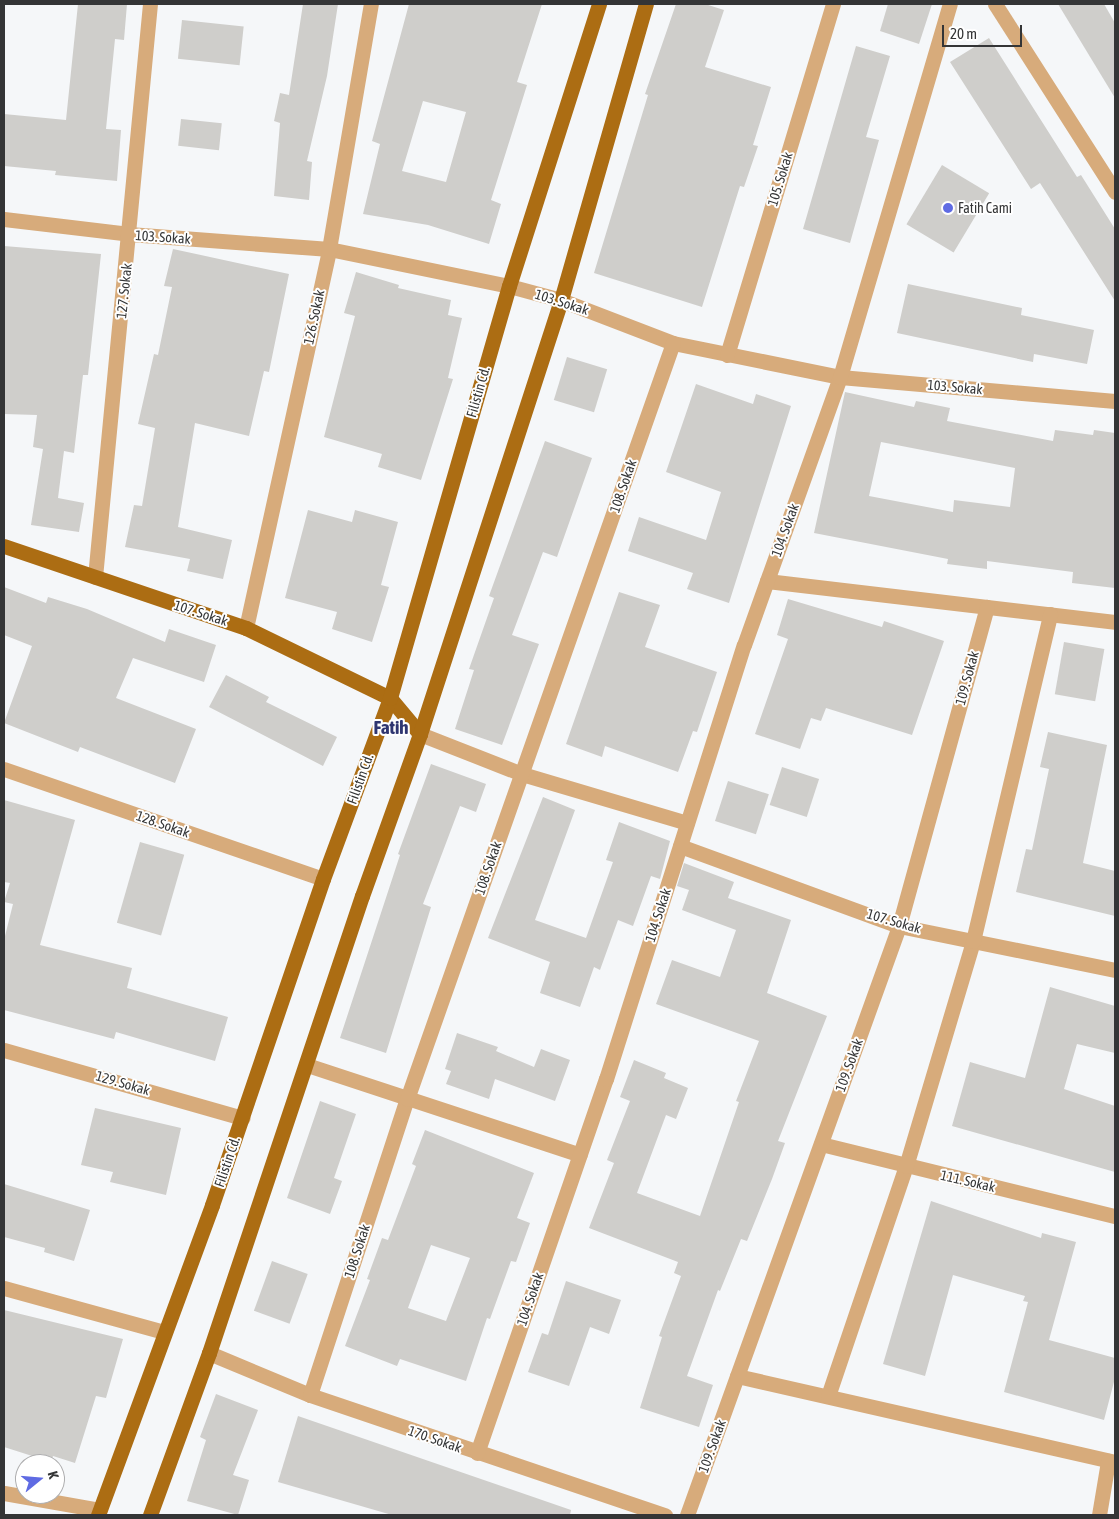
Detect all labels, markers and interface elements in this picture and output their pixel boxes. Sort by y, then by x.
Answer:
scale bar [944,15,1024,47]
text: 20 m [950,25,977,42]
street label: 105. Sokak [764,150,796,208]
place label: Fatih Cami [958,200,1012,216]
marker: Fatih Cami [942,202,954,214]
street label: 103. Sokak [135,227,191,247]
street label: 127. Sokak [113,263,135,319]
street label: 103. Sokak [533,285,591,319]
street label: 126. Sokak [300,288,328,346]
street label: Filistin Cd. [463,365,493,419]
street label: 103. Sokak [927,376,983,398]
street label: 108. Sokak [606,457,640,515]
street label: 104. Sokak [768,501,802,559]
street label: 107. Sokak [172,596,230,630]
street label: 109. Sokak [952,649,982,707]
district label: Fatih [373,717,409,739]
street label: Filistin Cd. [343,752,377,806]
street label: 128. Sokak [134,807,192,841]
street label: 108. Sokak [471,839,505,897]
street label: 104. Sokak [641,886,675,944]
street label: 107. Sokak [865,905,923,937]
street label: 109. Sokak [832,1036,866,1094]
street label: 129. Sokak [94,1067,152,1099]
street label: Filistin Cd. [211,1135,243,1189]
street label: 111. Sokak [939,1167,997,1195]
street label: 108. Sokak [340,1222,374,1280]
street label: 104. Sokak [513,1270,547,1328]
street label: 109. Sokak [695,1417,729,1475]
street label: 170. Sokak [406,1422,464,1456]
north arrow [15,1454,65,1504]
text: K [45,1469,62,1481]

